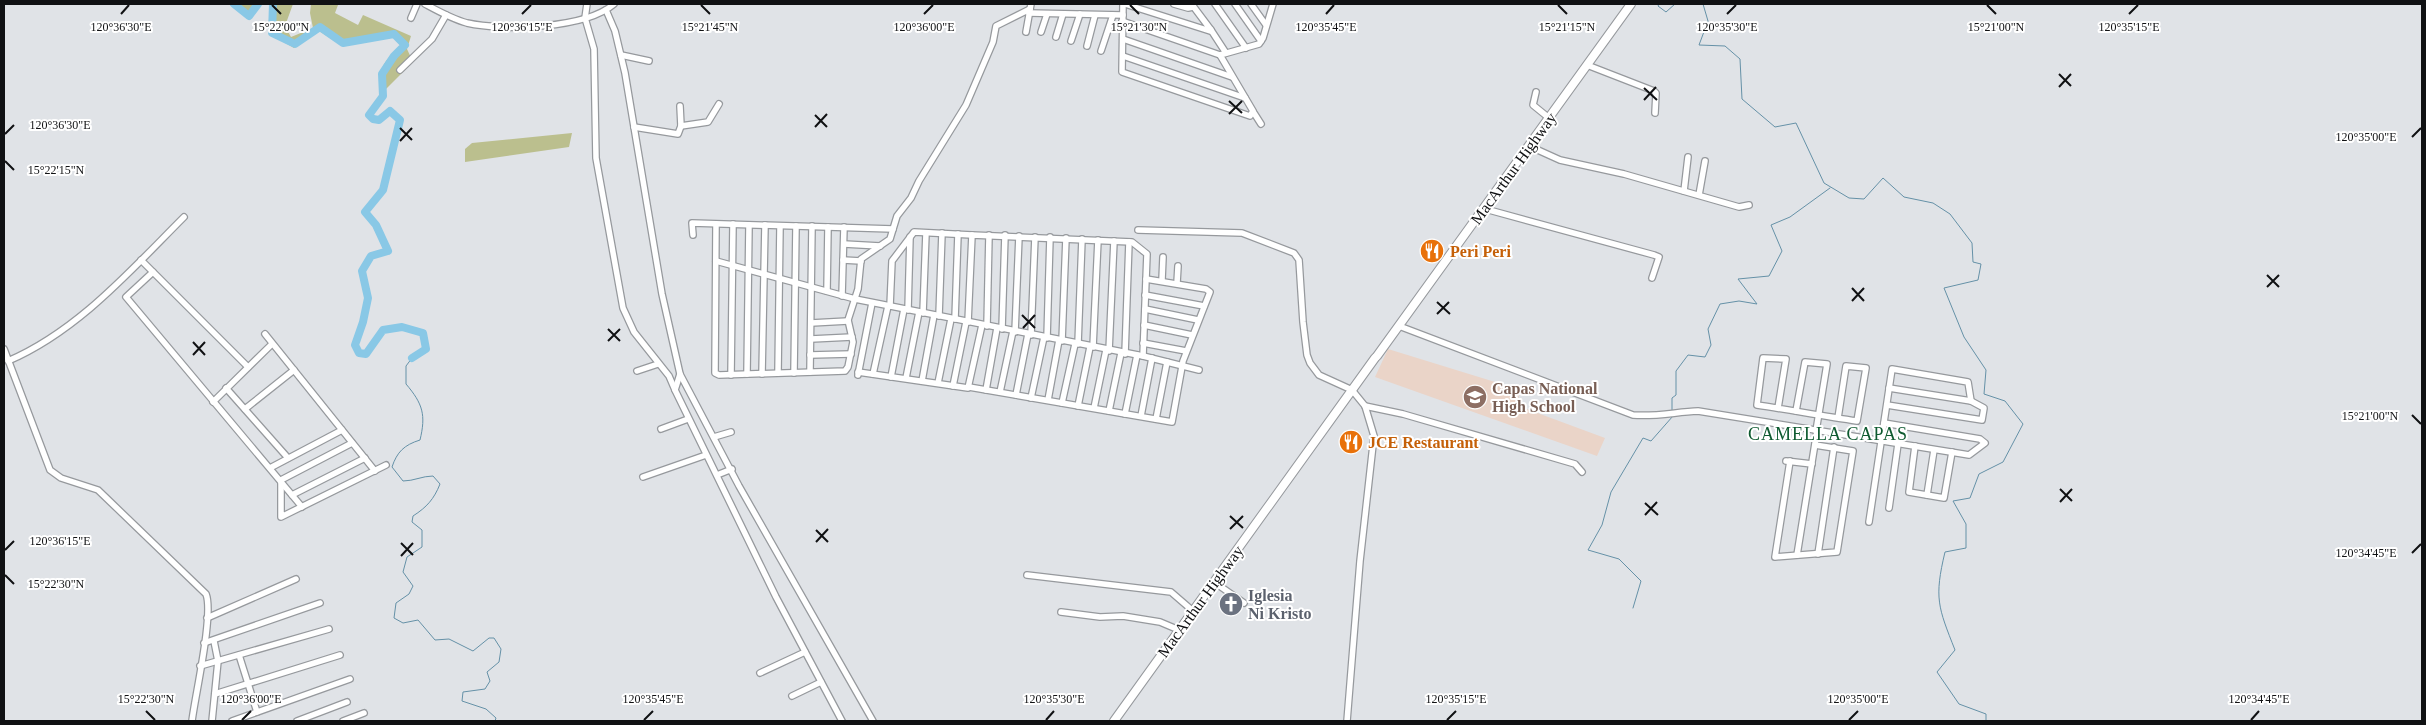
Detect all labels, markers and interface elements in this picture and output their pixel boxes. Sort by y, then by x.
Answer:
text: 120°36'30"E [90,20,152,34]
text: 15°22'00"N [253,20,310,34]
text: 120°36'15"E [491,20,553,34]
text: 15°21'45"N [682,20,739,34]
text: 120°36'00"E [893,20,955,34]
text: 15°21'30"N [1111,20,1168,34]
text: 120°35'45"E [1295,20,1357,34]
text: 15°21'15"N [1539,20,1596,34]
text: 120°35'30"E [1696,20,1758,34]
text: 15°21'00"N [1968,20,2025,34]
text: 120°35'15"E [2098,20,2160,34]
street label: MacArthur Highway [1467,109,1560,228]
text: 120°36'30"E [29,118,91,132]
text: 120°35'00"E [2335,130,2397,144]
text: 15°22'15"N [28,163,85,177]
restaurant icon: Peri Peri [1419,238,1445,264]
place label: Peri Peri [1450,243,1511,260]
place label: Capas National High School [1492,380,1598,416]
school or university icon: Capas National High School [1462,384,1488,410]
text: 15°21'00"N [2342,409,2399,423]
district label: CAMELLA CAPAS [1748,424,1908,444]
restaurant icon: JCE Restaurant [1338,429,1364,455]
place label: JCE Restaurant [1368,434,1479,451]
text: 120°36'15"E [29,534,91,548]
street label: MacArthur Highway [1154,542,1247,661]
text: 120°34'45"E [2335,546,2397,560]
text: 15°22'30"N [28,577,85,591]
place label: Iglesia Ni Kristo [1248,587,1312,622]
church icon: Iglesia Ni Kristo [1218,591,1244,617]
text: 15°22'30"N [118,692,175,706]
text: 120°36'00"E [220,692,282,706]
text: 120°35'45"E [622,692,684,706]
text: 120°35'30"E [1023,692,1085,706]
text: 120°35'15"E [1425,692,1487,706]
text: 120°35'00"E [1827,692,1889,706]
text: 120°34'45"E [2228,692,2290,706]

